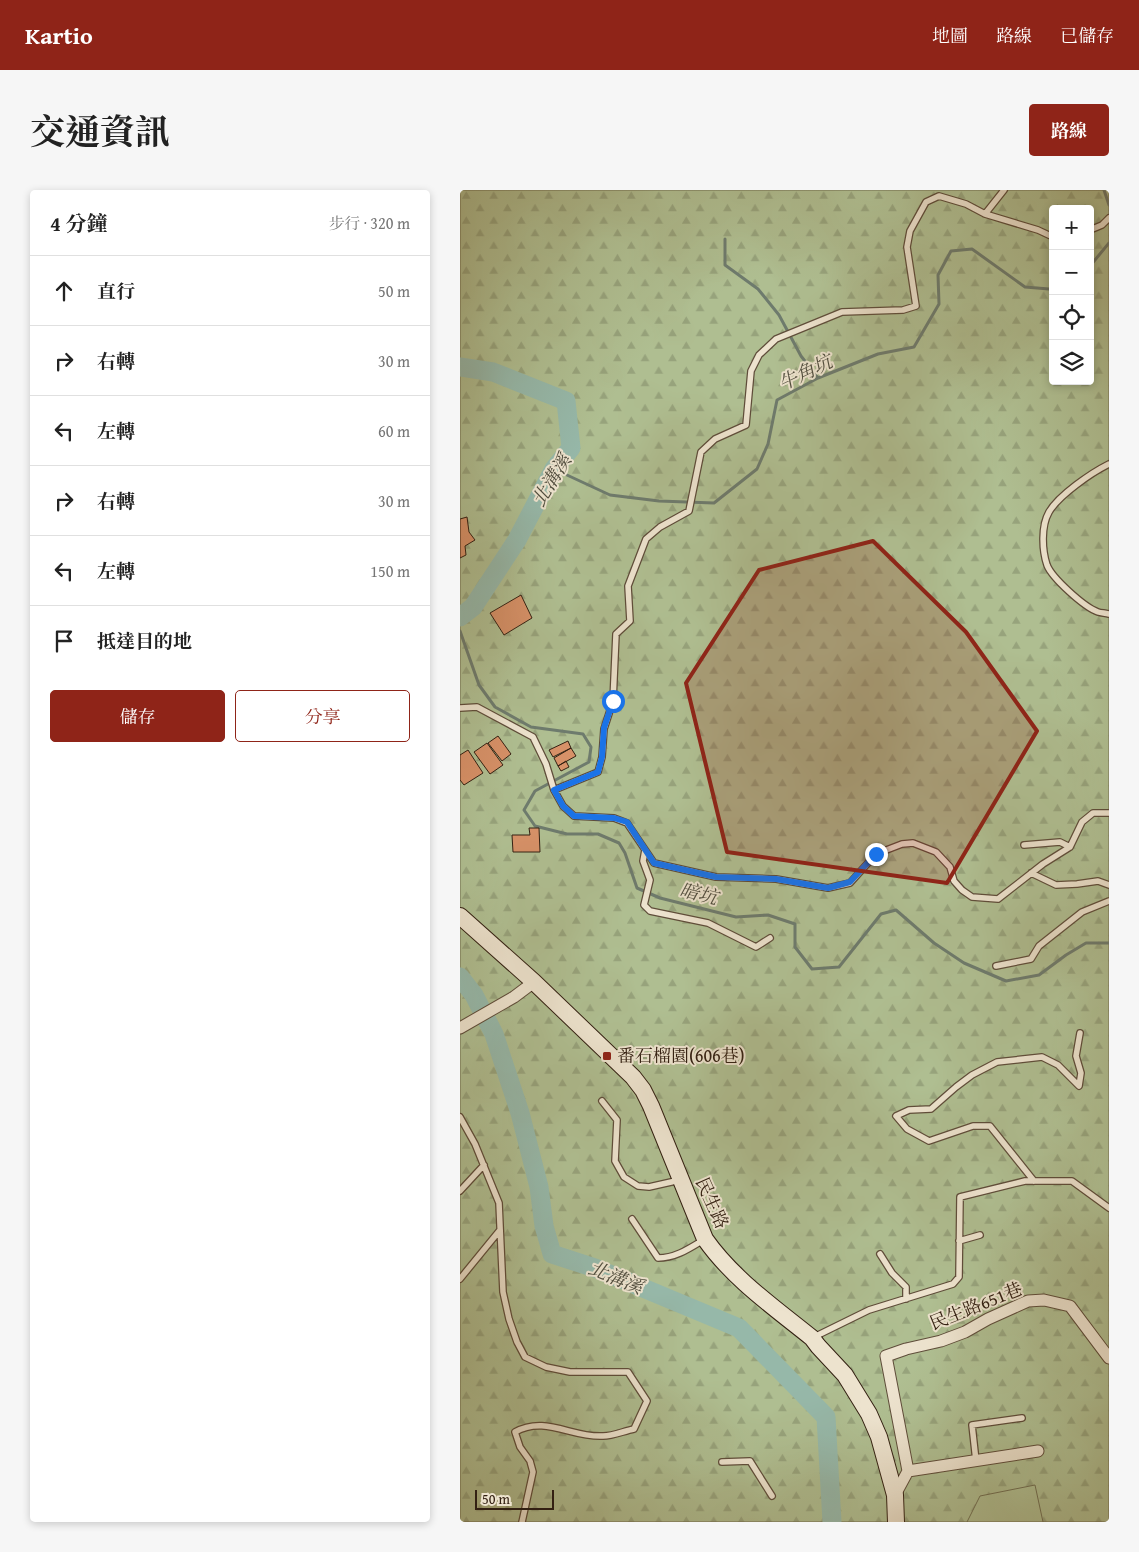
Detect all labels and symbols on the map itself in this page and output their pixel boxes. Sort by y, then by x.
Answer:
water label: 牛角坑 [773,346,839,397]
water label: 北溝溪 [524,447,579,512]
route start [602,690,625,713]
route end [865,843,888,866]
water label: 暗坑 [677,875,724,912]
place label: 番石榴園(606巷) [617,1042,745,1069]
marker: 番石榴園(606巷) [601,1050,613,1062]
street label: 民生路 [689,1173,736,1233]
water label: 北溝溪 [584,1253,650,1301]
street label: 民生路651巷 [925,1275,1026,1336]
scale bar [475,1487,554,1510]

